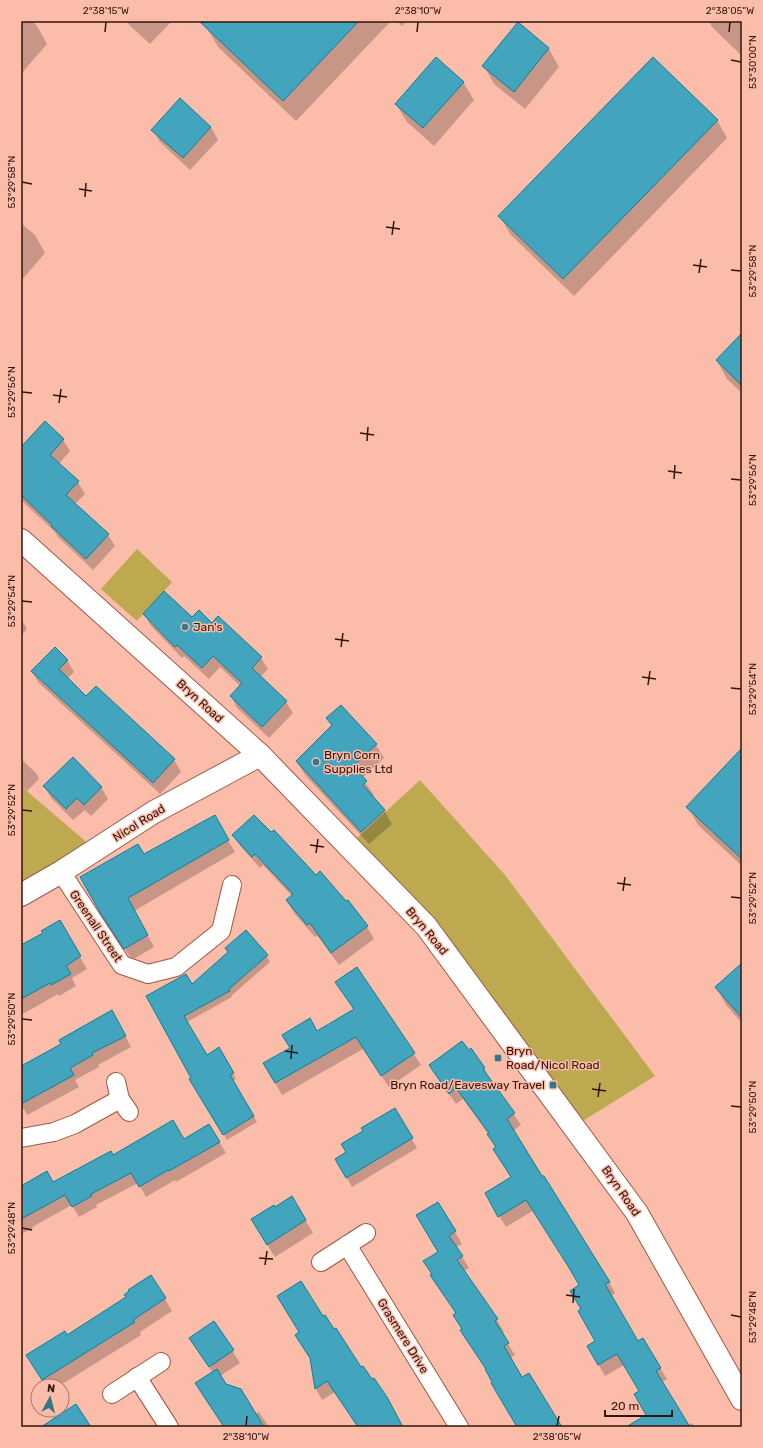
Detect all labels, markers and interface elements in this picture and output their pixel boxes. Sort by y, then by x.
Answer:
text: 2°38'15"W [83,5,129,17]
text: 2°38'10"W [395,5,441,17]
text: 2°38'05"W [706,5,754,17]
text: 53°30'00"N [747,35,759,89]
text: 53°29'58"N [6,156,18,208]
text: 53°29'58"N [747,245,759,297]
text: 53°29'56"N [6,366,18,418]
text: 53°29'56"N [747,454,759,506]
text: 53°29'54"N [6,575,18,627]
place label: Jan's [193,620,223,634]
marker: Jan's [180,622,190,632]
text: 53°29'54"N [747,663,759,715]
street label: Bryn Road [174,676,226,726]
place label: Bryn Corn Supplies Ltd [324,748,393,776]
marker: Bryn Corn Supplies Ltd [311,757,321,767]
text: 53°29'52"N [6,784,18,836]
street label: Nicol Road [110,801,168,845]
text: 53°29'52"N [747,872,759,924]
street label: Greenall Street [67,888,125,965]
street label: Bryn Road [403,904,451,958]
text: 53°29'50"N [6,993,18,1045]
place label: Bryn Road/Nicol Road [506,1044,600,1072]
marker: Bryn Road/Nicol Road [493,1053,503,1063]
place label: Bryn Road/Eavesway Travel [390,1078,545,1092]
marker: Bryn Road/Eavesway Travel [548,1080,558,1090]
text: 53°29'50"N [747,1081,759,1133]
street label: Bryn Road [599,1163,643,1219]
text: 53°29'48"N [6,1202,18,1254]
text: 53°29'48"N [747,1291,759,1343]
street label: Grasmere Drive [374,1296,432,1376]
north arrow [30,1378,70,1418]
text: N [46,1382,56,1396]
scale bar [605,1392,672,1418]
text: 20 m [611,1399,639,1413]
text: 2°38'10"W [223,1431,269,1443]
text: 2°38'05"W [533,1431,581,1443]

